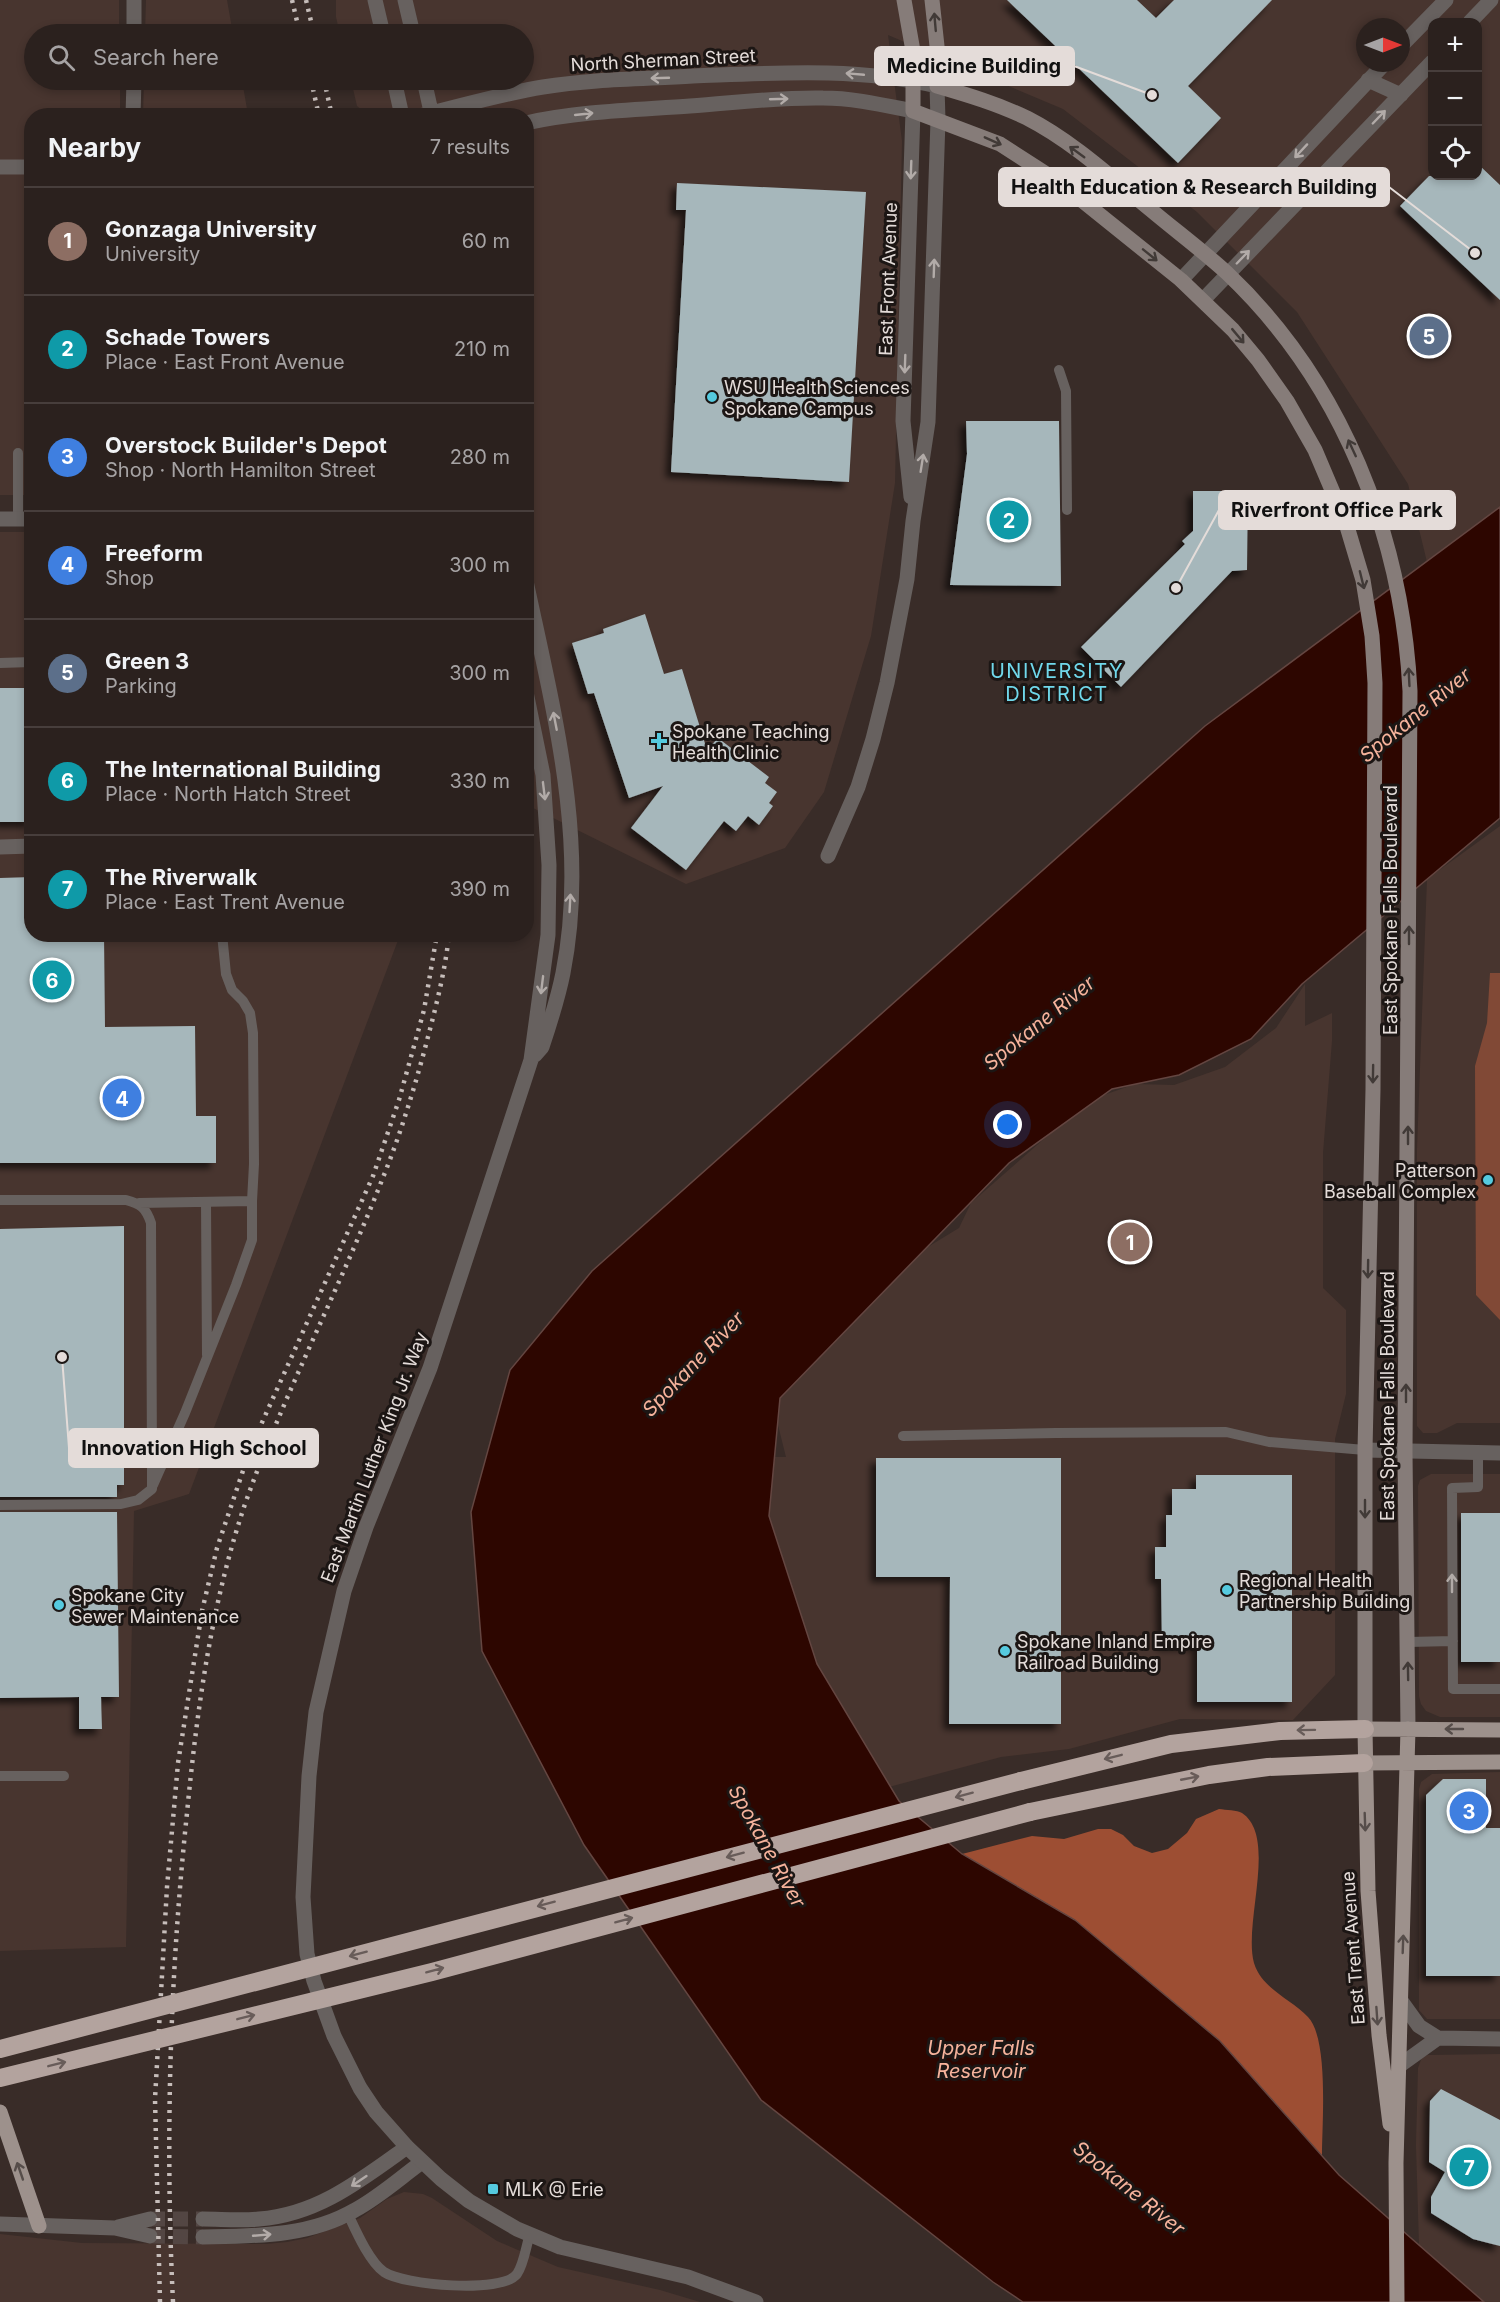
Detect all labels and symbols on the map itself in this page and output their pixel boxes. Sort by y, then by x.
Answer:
one-way arrow [929,12,940,32]
north arrow [1356,18,1410,72]
street label: North Sherman Street [570,45,756,75]
callout: Medicine Building [875,47,1074,85]
text: Medicine Building [887,54,1061,78]
one-way arrow [846,68,866,79]
one-way arrow [651,72,671,83]
one-way arrow [768,93,788,105]
one-way arrow [574,108,594,119]
one-way arrow [1372,110,1386,125]
one-way arrow [983,135,1001,147]
one-way arrow [1294,143,1308,158]
one-way arrow [1070,146,1086,158]
one-way arrow [906,159,917,179]
callout: Health Education & Research Building [999,168,1389,206]
text: Health Education & Research Building [1011,175,1377,199]
street label: East Front Avenue [875,202,901,356]
one-way arrow [1142,249,1158,262]
one-way arrow [1236,250,1251,265]
one-way arrow [928,259,939,279]
pin: 5 [1410,314,1448,358]
one-way arrow [1231,328,1244,344]
one-way arrow [899,354,910,374]
place label: WSU Health Sciences Spokane Campus [724,377,910,419]
marker: WSU Health Sciences Spokane Campus [705,390,719,404]
one-way arrow [1345,440,1357,458]
one-way arrow [917,453,928,473]
callout: Riverfront Office Park [1219,491,1455,529]
pin: 2 [990,498,1028,542]
text: Riverfront Office Park [1231,498,1443,522]
one-way arrow [1356,570,1368,589]
district label: UNIVERSITY DISTRICT [990,659,1124,706]
water label: Spokane River [1354,662,1476,767]
one-way arrow [1404,668,1415,688]
one-way arrow [549,711,560,731]
place label: Spokane Teaching Health Clinic [672,721,830,763]
marker: Spokane Teaching Health Clinic [650,732,668,750]
one-way arrow [539,780,550,800]
street label: East Spokane Falls Boulevard [1380,785,1401,1035]
one-way arrow [565,894,576,914]
one-way arrow [1403,926,1415,946]
pin: 6 [32,958,72,1002]
water label: Spokane River [978,970,1100,1075]
one-way arrow [536,975,547,995]
one-way arrow [1367,1064,1379,1084]
pin: 4 [102,1076,142,1120]
your location [993,1110,1022,1139]
one-way arrow [1402,1126,1414,1146]
place label: Patterson Baseball Complex [1324,1160,1476,1202]
marker: Patterson Baseball Complex [1481,1173,1495,1187]
pin: 1 [1110,1220,1150,1264]
one-way arrow [1362,1259,1374,1279]
street label: East Spokane Falls Boulevard [1377,1271,1398,1521]
water label: Spokane River [637,1306,749,1421]
street label: East Martin Luther King Jr. Way [316,1329,432,1585]
one-way arrow [1400,1384,1412,1404]
callout: Innovation High School [69,1429,318,1467]
text: Innovation High School [81,1436,307,1460]
one-way arrow [1359,1498,1371,1518]
place label: Regional Health Partnership Building [1239,1570,1410,1612]
one-way arrow [1446,1573,1458,1593]
marker: Regional Health Partnership Building [1220,1583,1234,1597]
place label: Spokane City Sewer Maintenance [71,1585,239,1627]
marker: Spokane City Sewer Maintenance [52,1598,66,1612]
place label: Spokane Inland Empire Railroad Building [1017,1631,1212,1673]
marker: Spokane Inland Empire Railroad Building [998,1644,1012,1658]
one-way arrow [1402,1661,1414,1681]
one-way arrow [1297,1724,1317,1736]
one-way arrow [1445,1724,1465,1735]
one-way arrow [1104,1752,1123,1763]
one-way arrow [1180,1772,1199,1783]
water label: Spokane River [723,1780,811,1912]
pin: 3 [1450,1788,1488,1834]
one-way arrow [955,1790,974,1802]
one-way arrow [1360,1811,1371,1831]
one-way arrow [726,1850,745,1861]
street label: East Trent Avenue [1337,1871,1369,2025]
one-way arrow [537,1899,556,1911]
one-way arrow [614,1914,633,1926]
one-way arrow [1397,1935,1408,1955]
one-way arrow [349,1949,368,1961]
one-way arrow [426,1964,445,1976]
one-way arrow [1372,2006,1383,2026]
one-way arrow [236,2011,255,2023]
water label: Upper Falls Reservoir [927,2036,1035,2083]
one-way arrow [47,2057,66,2069]
water label: Spokane River [1068,2136,1190,2241]
pin: 7 [1450,2144,1488,2190]
one-way arrow [14,2162,25,2181]
one-way arrow [351,2175,368,2187]
place label: MLK @ Erie [505,2179,604,2200]
marker: MLK @ Erie [486,2182,500,2196]
one-way arrow [251,2229,271,2240]

